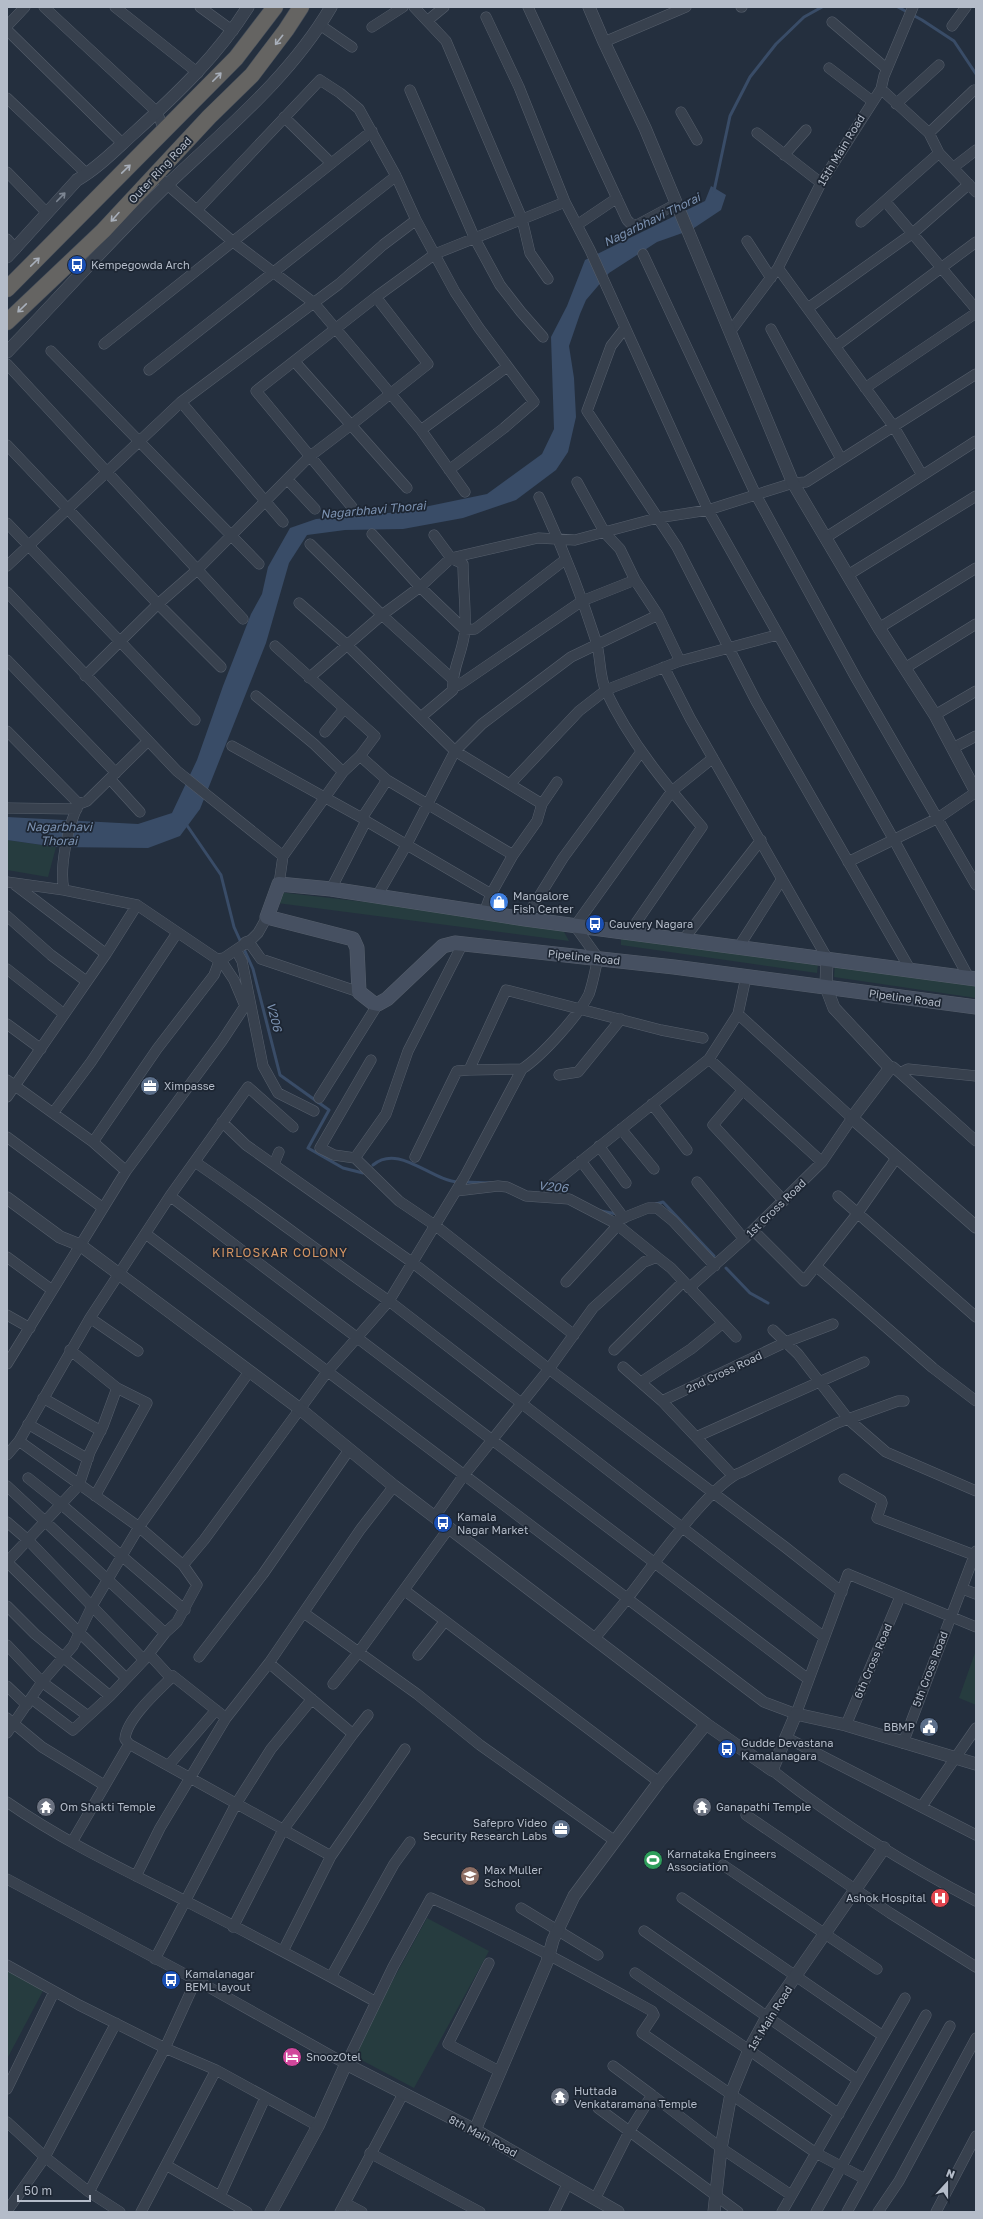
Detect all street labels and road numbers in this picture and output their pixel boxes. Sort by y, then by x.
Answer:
street label: 15th Main Road [814,112,867,188]
street label: Outer Ring Road [125,134,194,206]
street label: Pipeline Road [547,946,621,967]
street label: Pipeline Road [868,986,942,1009]
street label: 1st Cross Road [743,1176,808,1239]
street label: 2nd Cross Road [684,1348,764,1395]
street label: 6th Cross Road [851,1621,894,1700]
street label: 5th Cross Road [909,1629,950,1708]
street label: 1st Main Road [745,1983,795,2052]
street label: 8th Main Road [447,2112,520,2159]

